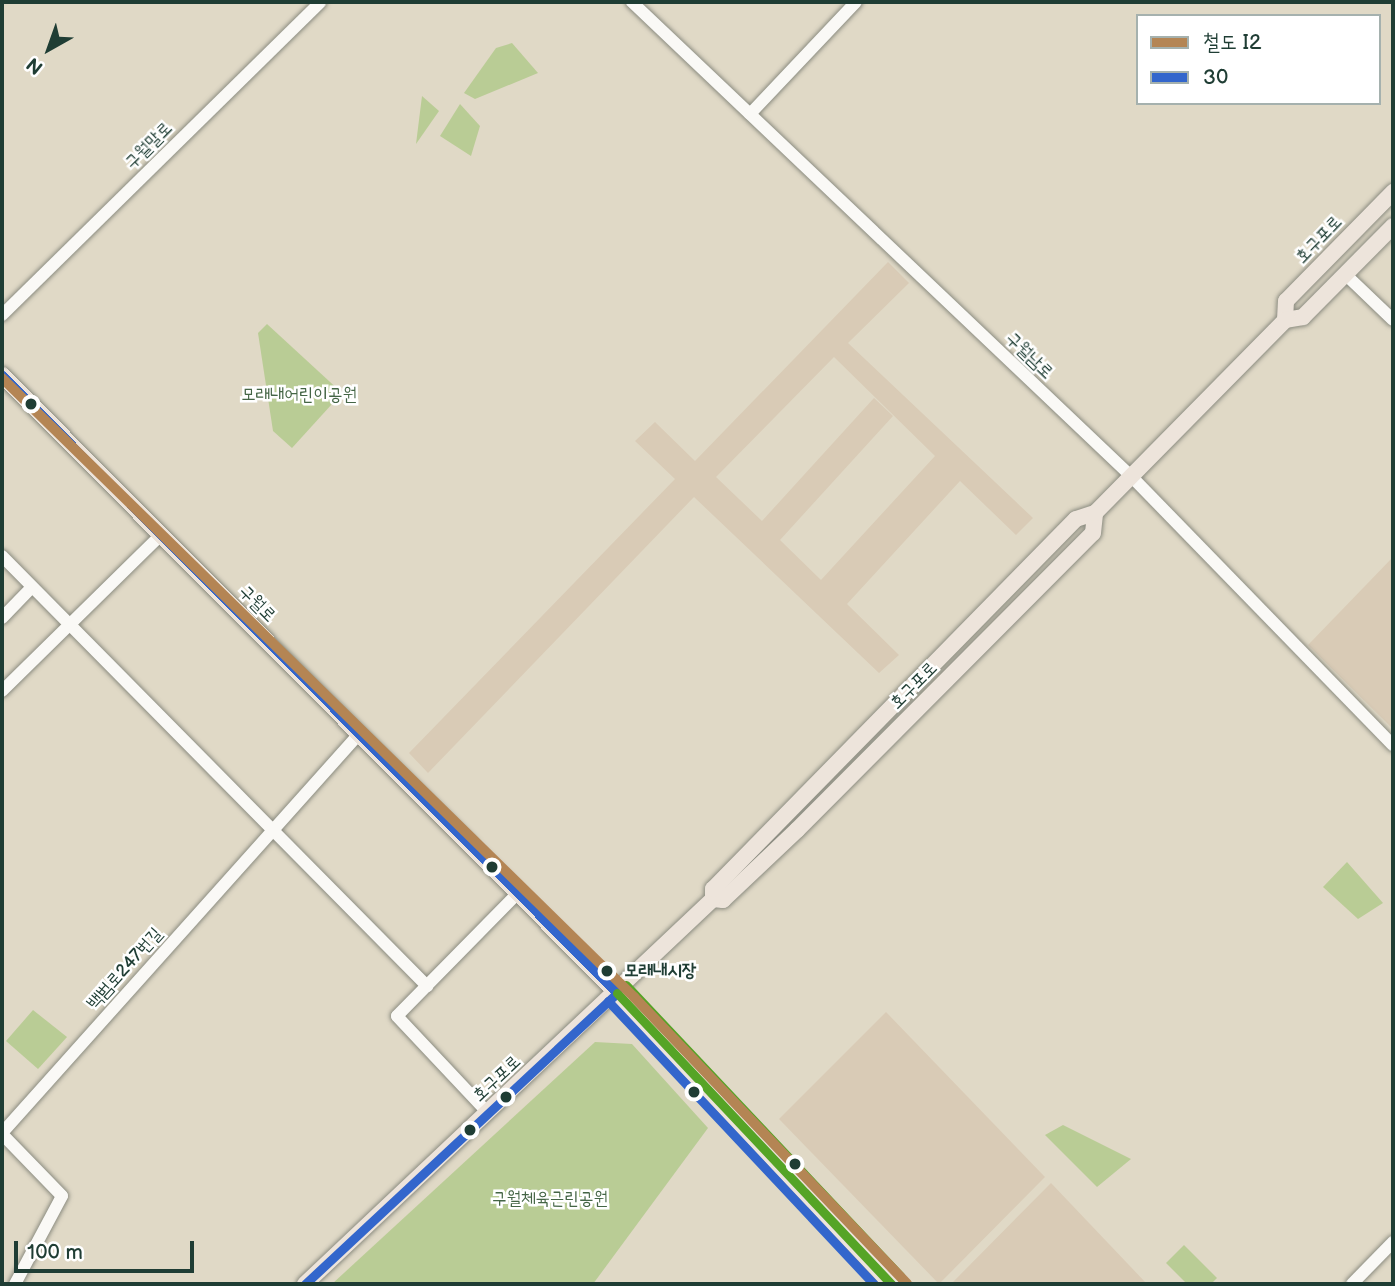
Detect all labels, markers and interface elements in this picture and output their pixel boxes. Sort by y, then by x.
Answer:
north arrow [14,14,84,84]
legend [1136,14,1381,105]
text: 철도 I2 [1203,30,1261,55]
text: N [22,52,48,79]
text: 30 [1203,65,1228,90]
street label: 구월말로 [121,118,177,174]
street label: 호구포로 [1291,212,1347,268]
street label: 구월남로 [1001,328,1057,384]
park label: 모래내어린이공원 [241,384,357,406]
unlabelled marker [24,397,38,411]
street label: 구월로 [234,581,280,627]
street label: 호구포로 [886,658,942,714]
unlabelled marker [485,860,499,874]
street label: 백범로247번길 [83,924,167,1014]
marker: 모래내시장 [596,960,618,982]
place label: 모래내시장 [624,960,696,982]
street label: 호구포로 [468,1051,526,1107]
unlabelled marker [687,1085,701,1099]
unlabelled marker [499,1090,513,1104]
unlabelled marker [463,1123,477,1137]
unlabelled marker [788,1157,802,1171]
park label: 구월체육근린공원 [492,1188,608,1210]
scale bar [18,1226,198,1270]
text: 100 m [27,1240,83,1265]

